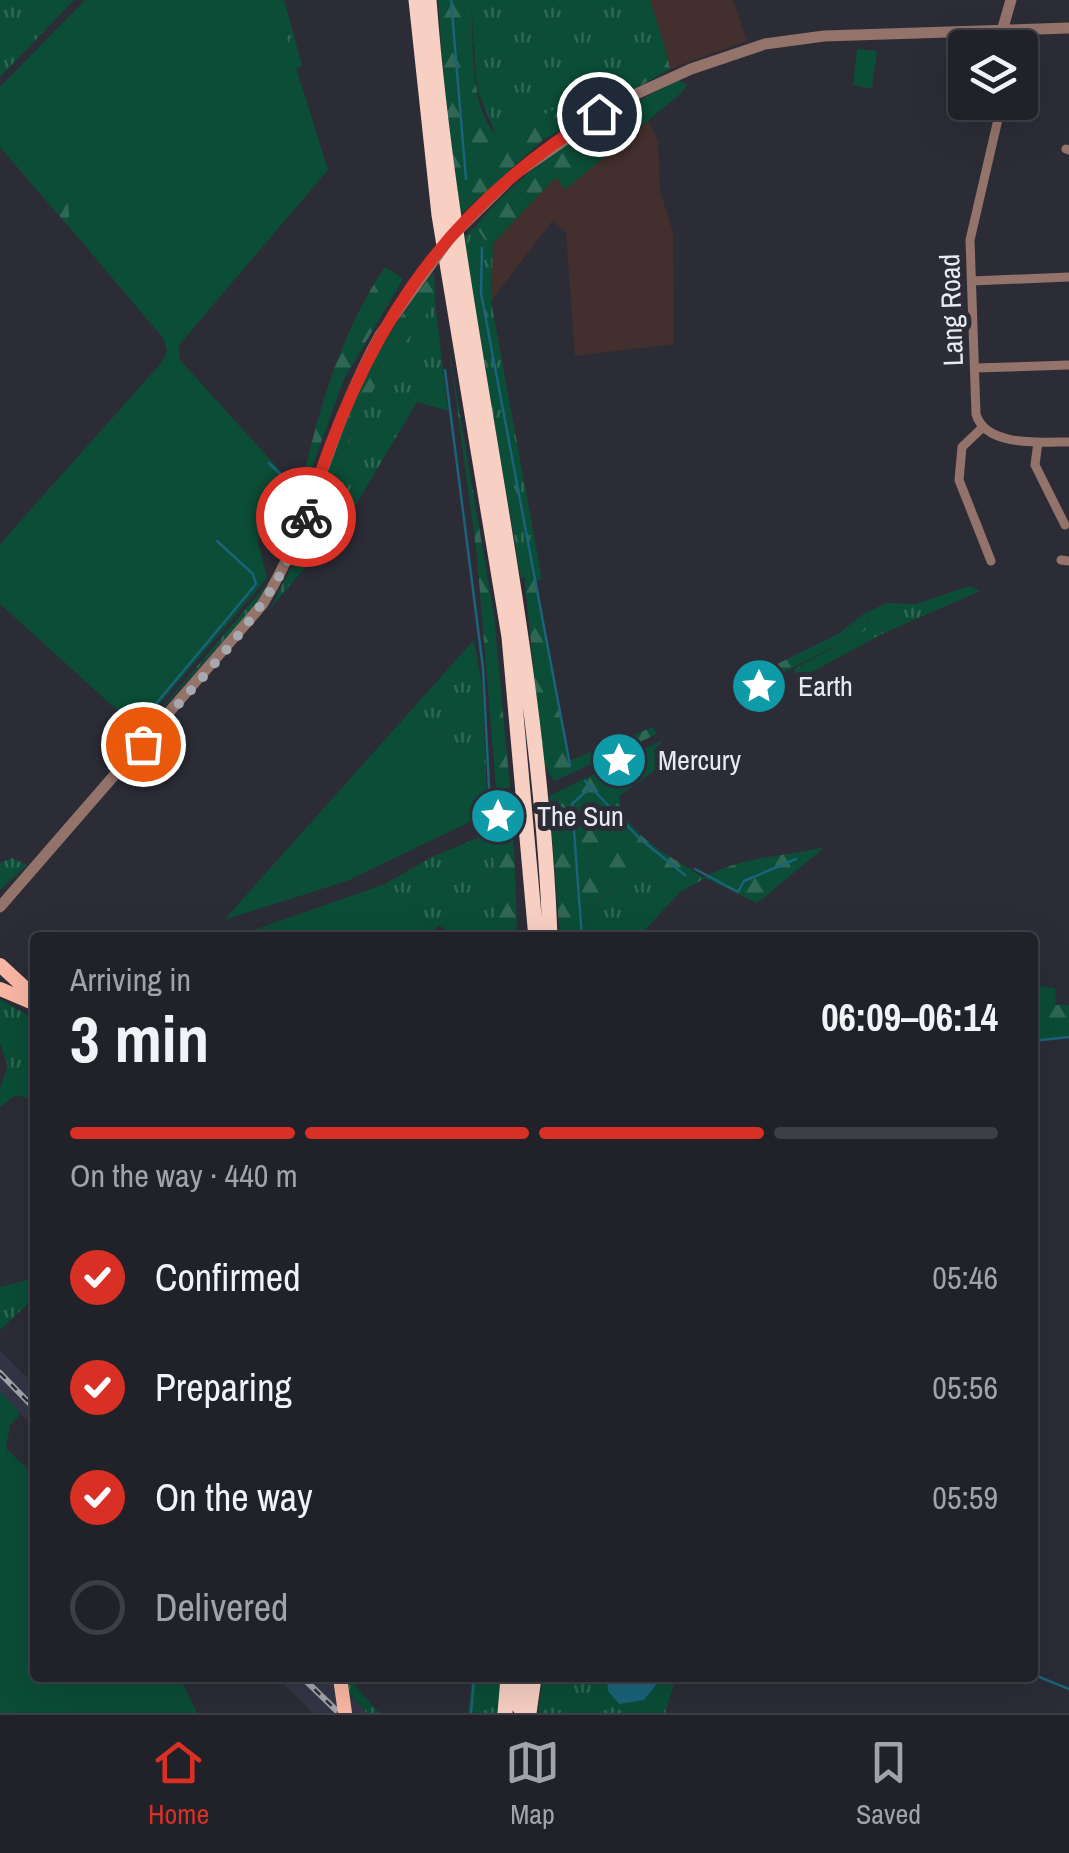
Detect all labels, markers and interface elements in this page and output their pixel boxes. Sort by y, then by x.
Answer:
map controls [948,30,1038,120]
button: layers [948,30,1038,120]
pin [557,72,642,157]
icon: home [572,87,627,142]
street label: Lang Road [930,253,972,367]
courier [256,467,356,567]
icon: bike [279,490,334,545]
place icon: Earth [729,656,789,716]
place label: Earth [798,667,853,705]
pin [101,702,186,787]
icon: bag [116,717,171,772]
place icon: Mercury [589,730,649,790]
place label: Mercury [658,741,741,779]
place icon: The Sun [468,786,528,846]
place label: The Sun [537,797,624,835]
text: Arriving in [70,958,191,1001]
text: 06:09–06:14 [821,992,998,1043]
text: 3 min [70,995,209,1082]
text: On the way · 440 m [70,1154,298,1197]
icon: check [70,1250,125,1305]
text: Confirmed [155,1252,300,1303]
text: 05:46 [932,1256,998,1299]
icon: check [70,1360,125,1415]
text: Preparing [155,1362,292,1413]
text: 05:56 [932,1366,998,1409]
icon: check [70,1470,125,1525]
text: On the way [155,1472,313,1523]
text: 05:59 [932,1476,998,1519]
text: Delivered [155,1582,288,1633]
tab: Home [148,1735,209,1833]
tab: Map [505,1735,560,1833]
tab: Saved [856,1735,921,1833]

